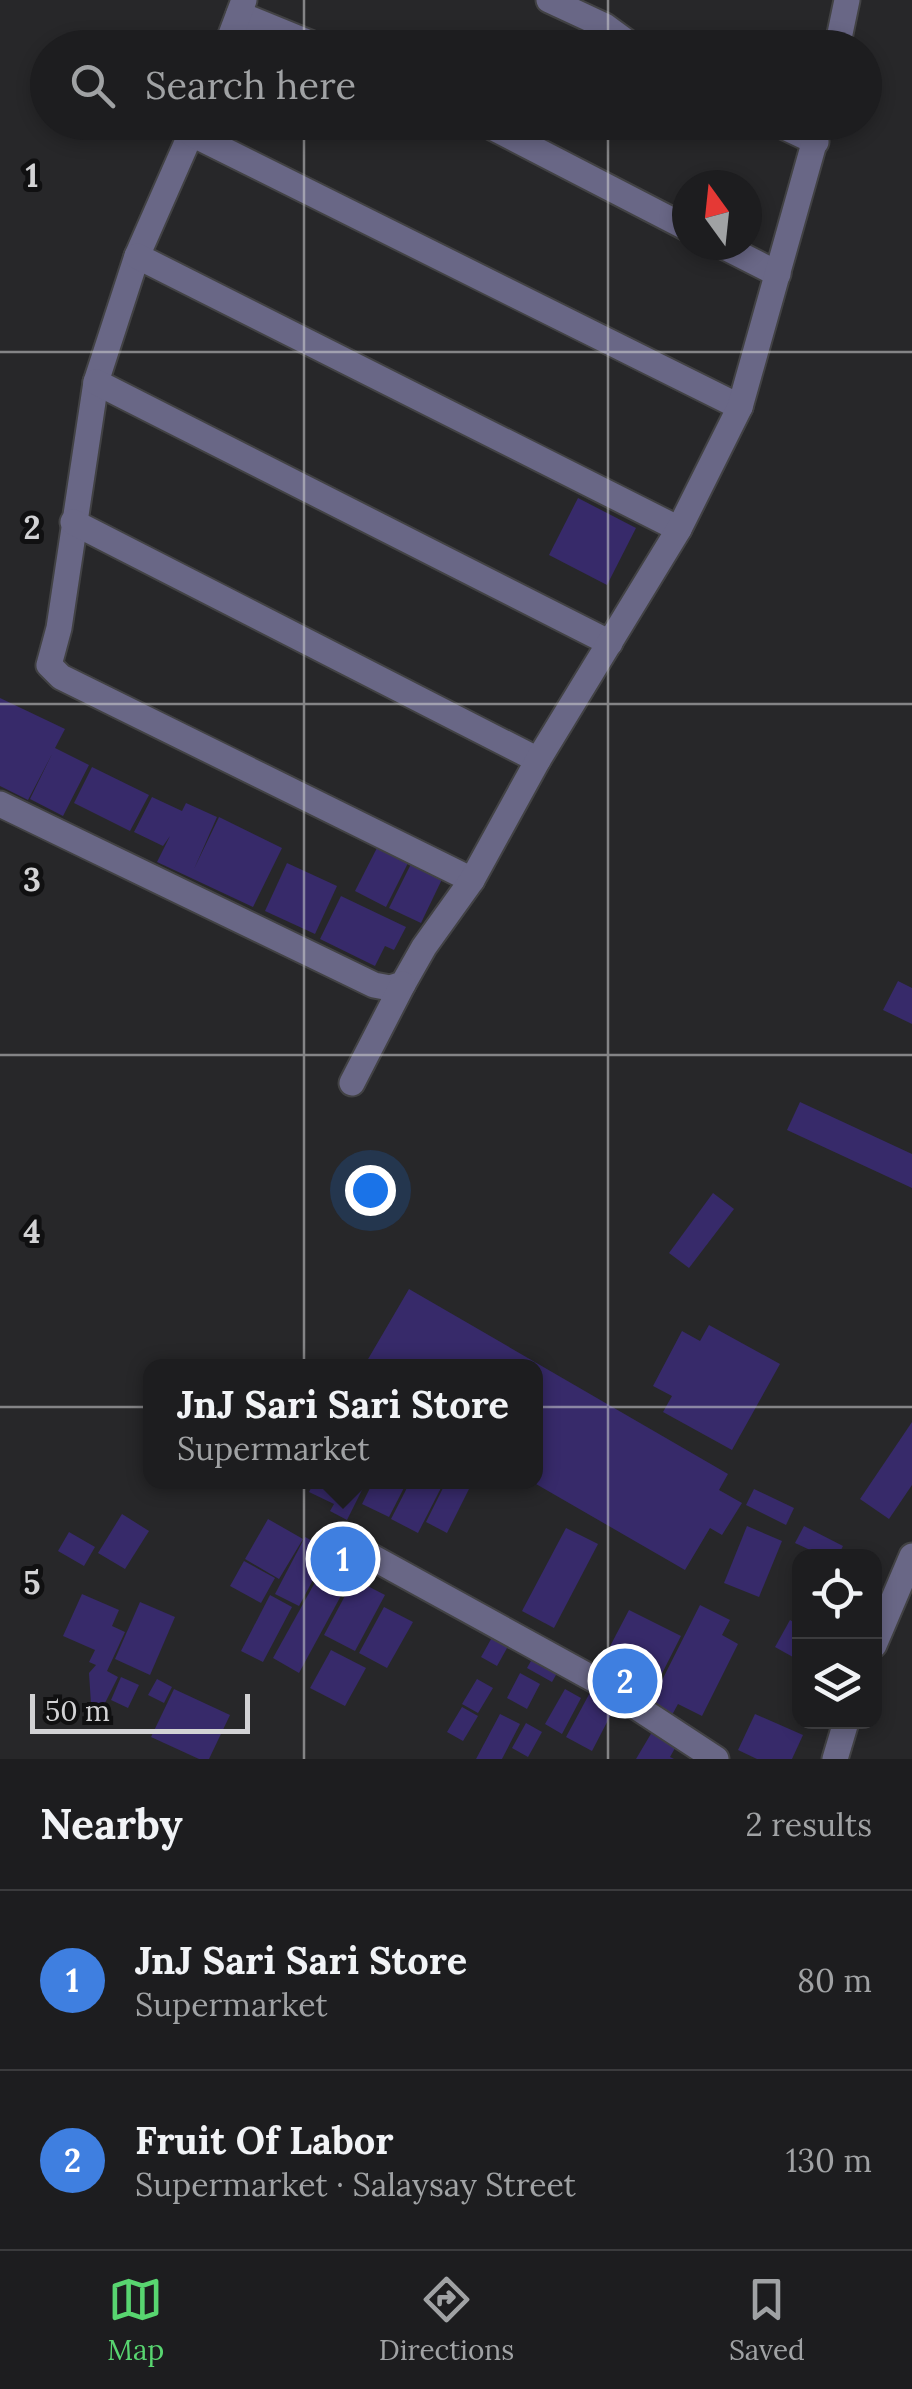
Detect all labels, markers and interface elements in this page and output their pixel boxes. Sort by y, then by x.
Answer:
search box [30,30,882,140]
icon: search [65,58,120,113]
text: Search here [145,61,356,109]
text: 1 [26,155,39,196]
north arrow [672,170,762,260]
text: 2 [23,507,41,548]
text: 3 [23,859,41,900]
your location [345,1165,396,1216]
text: 4 [23,1211,41,1252]
popup [143,1359,543,1489]
text: JnJ Sari Sari Store [177,1380,509,1428]
text: Supermarket [177,1428,370,1469]
pin: 1 [310,1522,376,1596]
map controls [792,1549,882,1729]
button: locate [792,1549,882,1639]
text: 5 [23,1562,41,1603]
button: layers [792,1639,882,1729]
pin: 2 [592,1644,658,1718]
scale bar [30,1689,250,1734]
text: 50 m [45,1693,110,1729]
text: Nearby [40,1797,183,1851]
text: 2 results [746,1804,872,1845]
text: JnJ Sari Sari Store [135,1936,467,1984]
text: 1 [66,1960,79,2001]
text: 80 m [797,1960,872,2001]
text: Supermarket [135,1984,328,2025]
text: Fruit Of Labor [135,2116,393,2164]
text: 2 [64,2140,81,2181]
text: 130 m [786,2140,872,2181]
text: Supermarket · Salaysay Street [135,2164,576,2205]
tab: Map [107,2272,164,2368]
tab: Directions [379,2272,514,2368]
tab: Saved [729,2272,805,2368]

